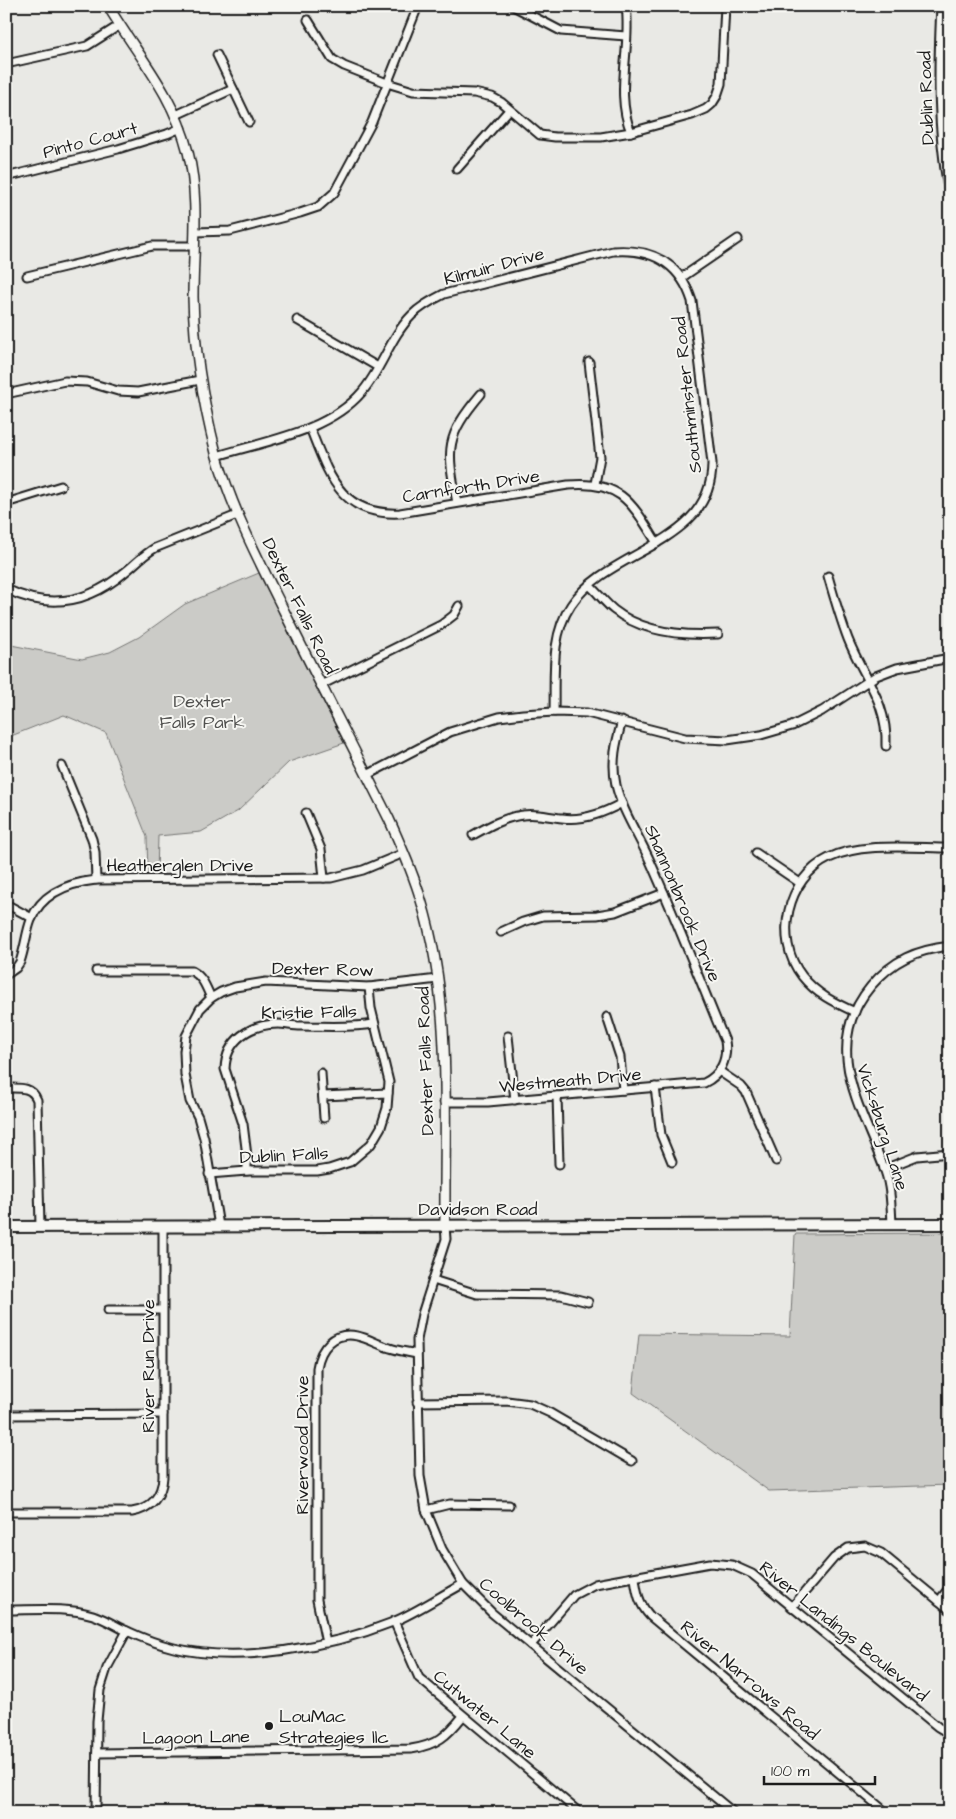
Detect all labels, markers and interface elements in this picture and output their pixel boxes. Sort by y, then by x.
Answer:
street label: Dublin Road [912,51,941,145]
street label: Pinto Court [40,116,141,165]
street label: Kilmuir Drive [441,241,547,292]
street label: Southminster Road [667,315,708,474]
street label: Carnforth Drive [401,463,542,510]
street label: Dexter Falls Road [256,534,343,679]
park label: Dexter Falls Park [159,689,245,735]
street label: Shannonbrook Drive [638,821,727,986]
street label: Heatherglen Drive [106,853,254,879]
street label: Dexter Row [272,956,374,983]
street label: Dexter Falls Road [410,986,441,1136]
street label: Kristie Falls [261,999,357,1026]
street label: Vicksburg Lane [849,1061,915,1194]
street label: Westmeath Drive [498,1062,642,1099]
street label: Dublin Falls [239,1141,329,1170]
street label: Davidson Road [419,1197,537,1222]
street label: River Run Drive [136,1299,161,1433]
street label: Riverwood Drive [290,1375,315,1515]
street label: River Landings Boulevard [753,1555,934,1708]
street label: Coolbrook Drive [473,1572,594,1681]
street label: River Narrows Road [675,1615,824,1746]
street label: Cutwater Lane [428,1664,542,1765]
place label: LouMac Strategies llc [279,1704,389,1751]
marker: LouMac Strategies llc [263,1720,275,1732]
street label: Lagoon Lane [142,1724,250,1752]
scale bar [764,1754,875,1786]
text: 100 m [771,1761,810,1782]

